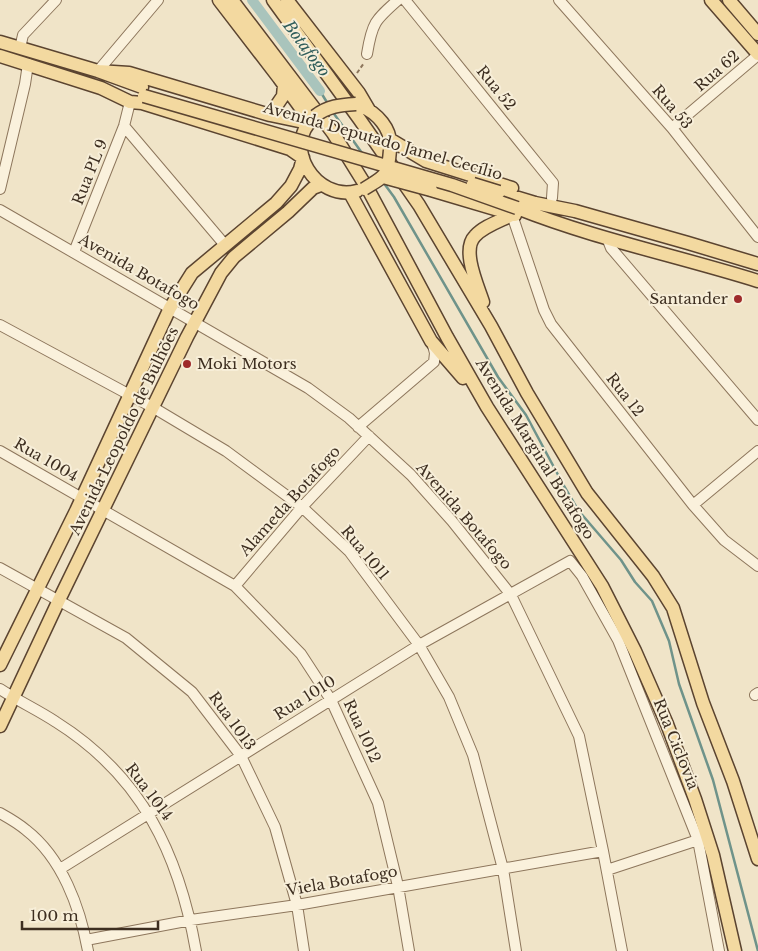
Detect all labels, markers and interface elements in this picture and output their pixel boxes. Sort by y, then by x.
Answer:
water label: Botafogo [279,15,335,80]
street label: Rua 62 [690,46,743,95]
street label: Rua 52 [473,61,520,114]
street label: Rua 53 [648,81,697,133]
street label: Avenida Deputado Jamel Cecílio [261,97,505,184]
street label: Rua PL 9 [68,136,111,207]
street label: Avenida Botafogo [75,229,203,314]
place label: Santander [649,289,729,308]
marker: Santander [732,293,744,305]
street label: Avenida Leopoldo de Bulhões [64,323,182,539]
place label: Moki Motors [197,354,297,373]
street label: Avenida Marginal Botafogo [471,354,599,543]
marker: Moki Motors [181,358,193,370]
street label: Rua 12 [602,369,648,420]
street label: Rua 1004 [11,434,82,486]
street label: Alameda Botafogo [234,441,344,560]
street label: Avenida Botafogo [412,457,516,573]
street label: Rua 1011 [337,522,394,584]
street label: Rua 1010 [270,671,339,724]
street label: Rua 1013 [205,688,260,754]
street label: Rua 1012 [340,696,385,765]
street label: Rua Ciclovia [650,696,704,793]
street label: Rua 1014 [122,759,177,824]
street label: Viela Botafogo [284,861,399,900]
scale bar [22,898,159,930]
text: 100 m [30,906,79,925]

